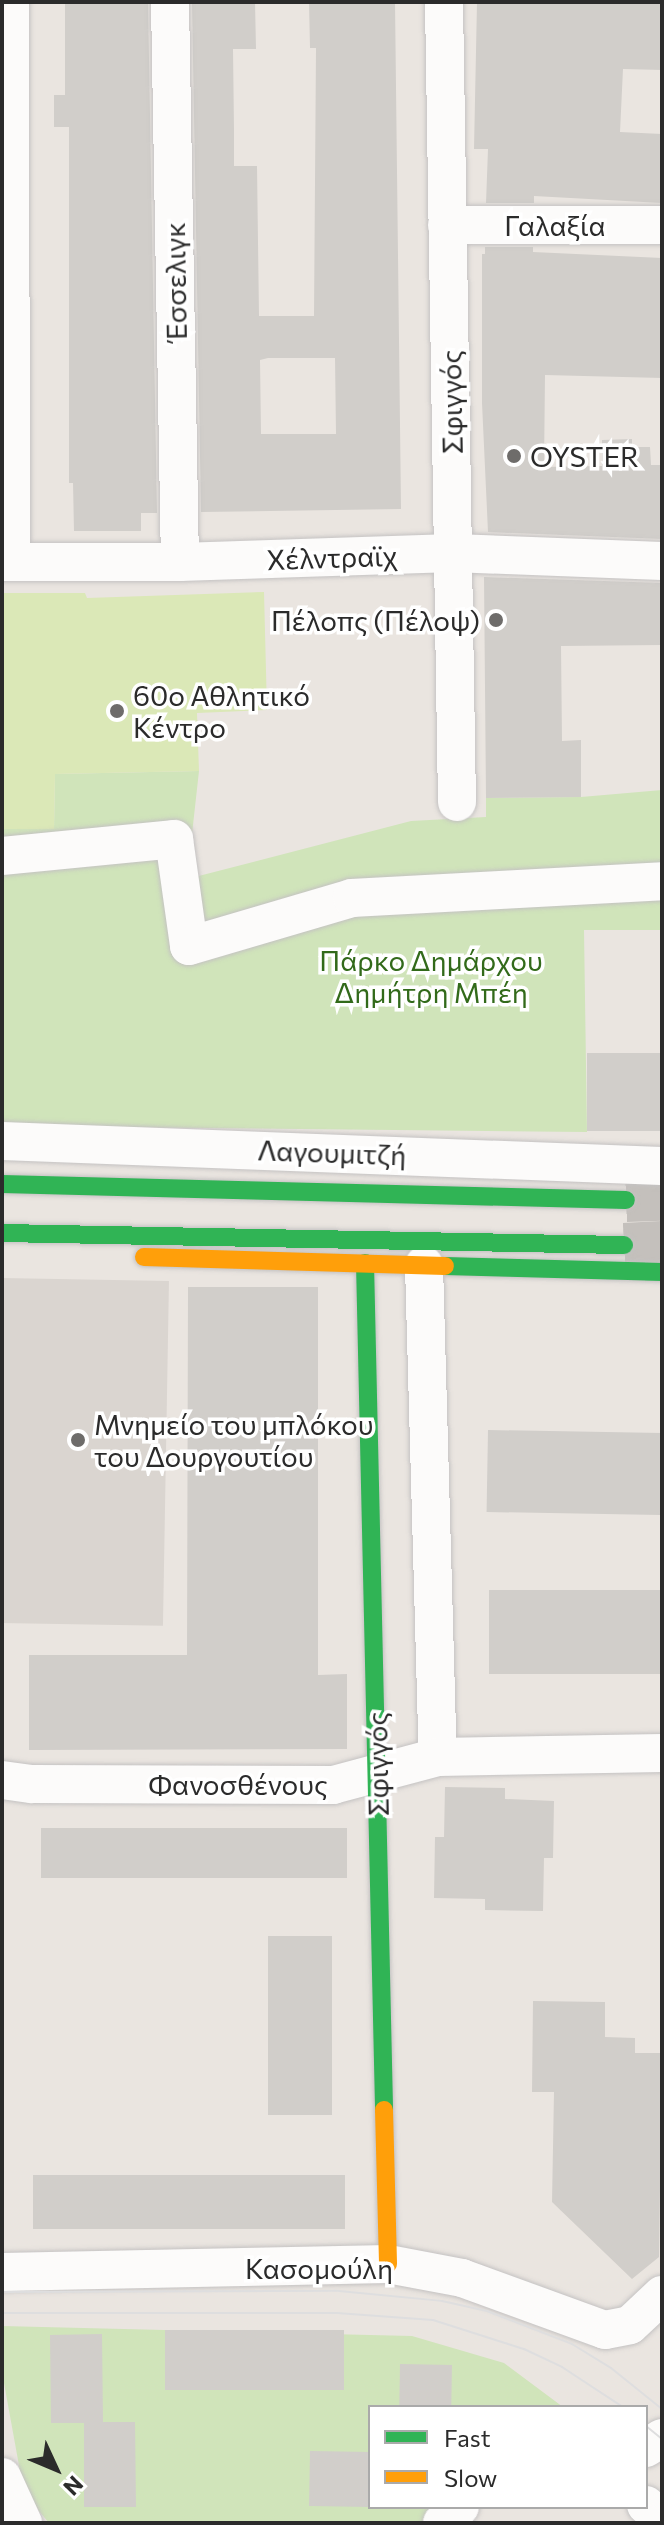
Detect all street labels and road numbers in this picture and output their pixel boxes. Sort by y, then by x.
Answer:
street label: Γαλαξία [504,208,606,242]
street label: Έσσελιγκ [157,222,193,342]
street label: Σφιγγός [433,350,469,454]
street label: Χέλντραϊχ [266,538,398,576]
street label: Λαγουμιτζή [257,1133,407,1171]
street label: Σφιγγός [359,1712,395,1816]
street label: Φανοσθένους [148,1767,328,1801]
street label: Κασομούλη [245,2251,393,2285]

